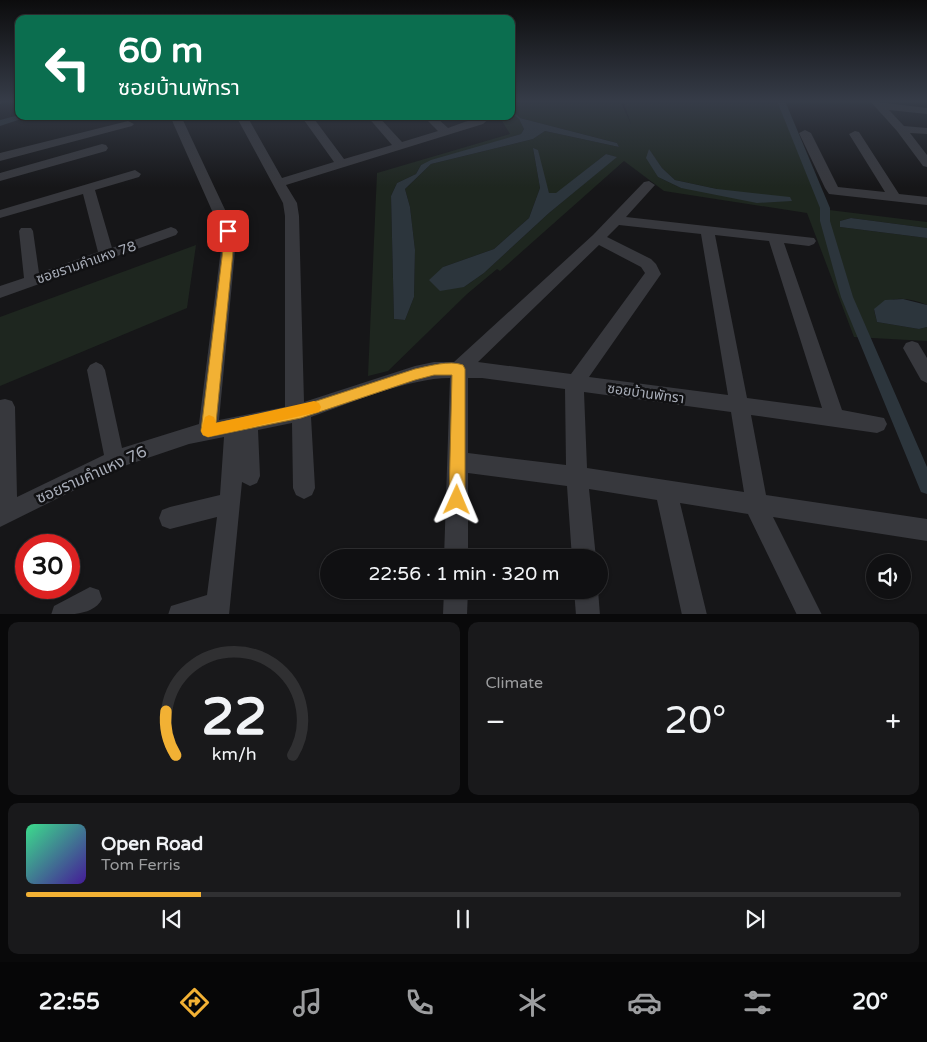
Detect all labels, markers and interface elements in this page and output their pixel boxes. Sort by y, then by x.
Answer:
text: 60 m [118,30,203,72]
icon: left [35,35,100,100]
text: ซอยบ้านพัทรา [118,75,240,101]
pin [207,210,249,252]
icon: arrive [214,217,242,245]
street label: ซอยรามคำแหง 78 [34,237,138,288]
street label: ซอยบ้านพัทรา [606,380,686,407]
street label: ซอยรามคำแหง 76 [33,442,150,508]
position arrow [430,473,482,525]
speed limit sign: 30 [15,534,80,599]
map controls [866,554,911,599]
button: sound [866,554,911,599]
text: 22:56 · 1 min · 320 m [368,563,560,585]
text: Climate [486,673,543,693]
text: 22 [201,686,266,749]
text: 20° [664,698,726,744]
text: − [486,705,505,739]
text: + [885,705,901,739]
text: km/h [211,744,256,765]
text: Open Road [101,833,203,855]
text: Tom Ferris [101,855,180,875]
icon: previous [158,905,186,933]
icon: pause [449,905,477,933]
icon: next [741,905,769,933]
icon: directions [177,985,212,1020]
icon: music [290,985,325,1020]
icon: phone [402,985,437,1020]
icon: climate [515,985,550,1020]
icon: car [627,985,662,1020]
icon: filters [740,985,775,1020]
text: 22:55 [39,989,100,1015]
text: 20° [852,989,888,1015]

